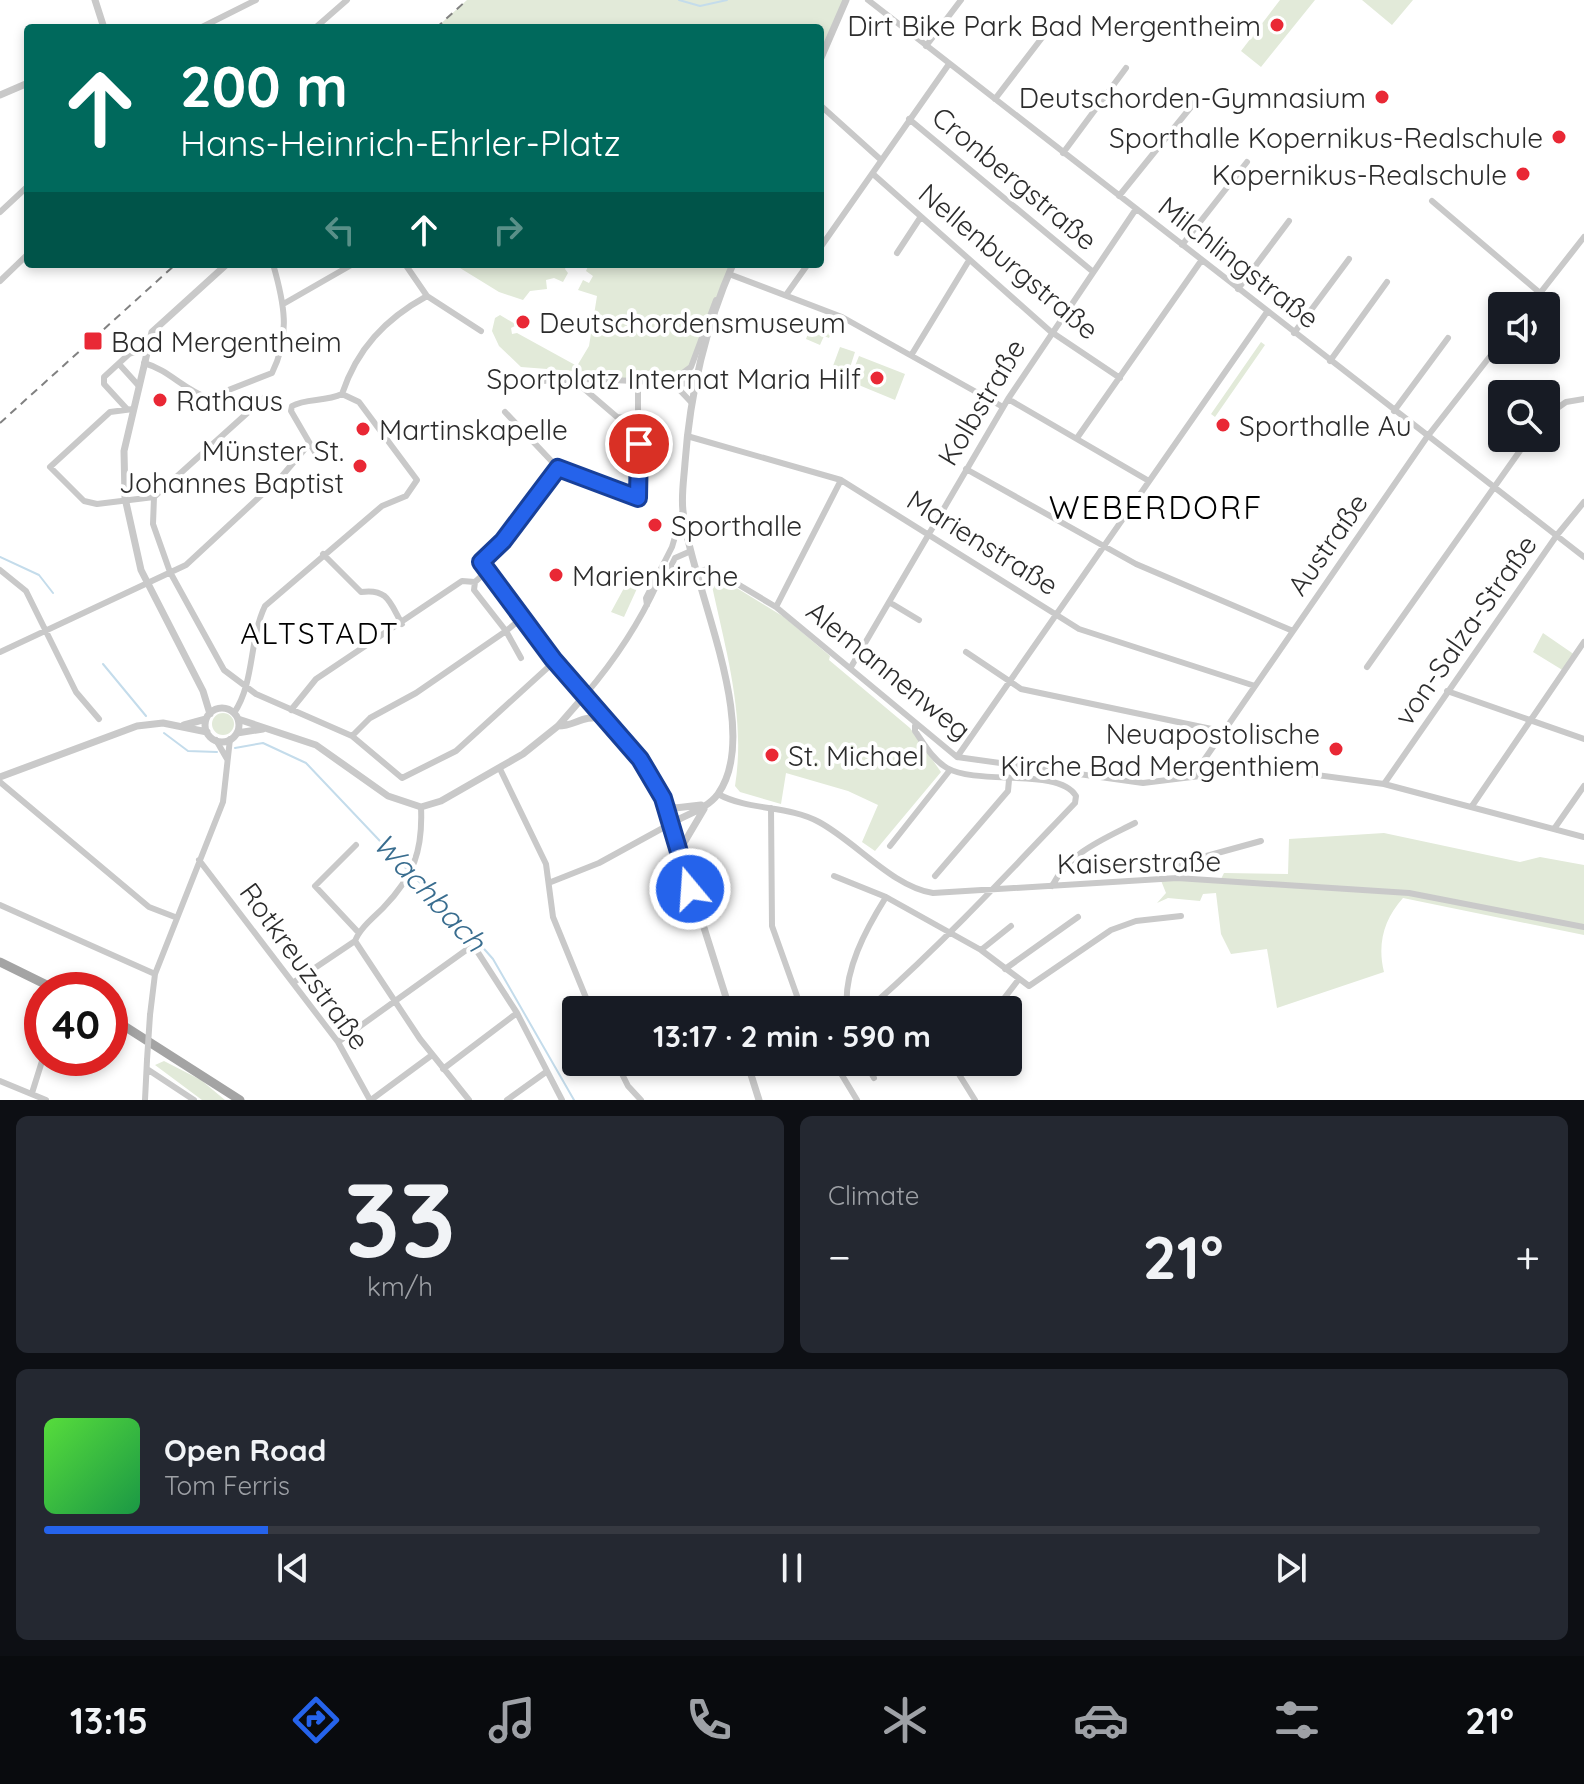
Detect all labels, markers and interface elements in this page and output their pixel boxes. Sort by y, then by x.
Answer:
place label: Dirt Bike Park Bad Mergentheim [847,8,1261,43]
marker: Dirt Bike Park Bad Mergentheim [1268,16,1286,34]
text: 200 m [180,51,348,121]
icon: ahead [48,56,152,160]
place label: Deutschorden-Gymnasium [1019,80,1366,115]
marker: Deutschorden-Gymnasium [1373,88,1391,106]
street label: Cronbergstraße [925,99,1105,257]
text: Hans-Heinrich-Ehrler-Platz [180,120,621,165]
place label: Sporthalle Kopernikus-Realschule [1109,120,1543,155]
marker: Sporthalle Kopernikus-Realschule [1550,128,1568,146]
place label: Kopernikus-Realschule [1212,157,1507,192]
marker: Kopernikus-Realschule [1514,165,1532,183]
street label: Nellenburgstraße [912,176,1106,346]
street label: Milchlingstraße [1152,188,1326,336]
icon: left [318,208,362,252]
icon: ahead [402,208,446,252]
icon: right [486,208,530,252]
map controls [1488,292,1560,452]
button: sound [1488,292,1560,364]
place label: Deutschordensmuseum [539,305,846,340]
marker: Deutschordensmuseum [514,313,532,331]
place label: Bad Mergentheim [111,324,342,359]
marker: Bad Mergentheim [82,330,104,352]
street label: Kolbstraße [930,332,1032,472]
place label: Sportplatz Internat Maria Hilf [487,361,861,396]
marker: Sportplatz Internat Maria Hilf [868,369,886,387]
button: search [1488,380,1560,452]
place label: Rathaus [176,383,283,418]
marker: Rathaus [151,391,169,409]
place label: Sporthalle Au [1239,408,1412,443]
pin [605,410,673,478]
place label: Martinskapelle [379,412,568,447]
marker: Sporthalle Au [1214,416,1232,434]
marker: Martinskapelle [354,420,372,438]
icon: arrive [617,422,661,466]
place label: Münster St. Johannes Baptist [119,433,344,500]
marker: Münster St. Johannes Baptist [351,457,369,475]
street label: Marienstraße [901,482,1065,602]
street label: Austraße [1279,486,1375,602]
district label: WEBERDORF [1049,487,1263,527]
place label: Sporthalle [671,508,802,543]
marker: Sporthalle [646,516,664,534]
street label: von-Salza-Straße [1386,528,1544,732]
place label: Marienkirche [572,558,738,593]
marker: Marienkirche [547,566,565,584]
street label: Alemannenweg [800,593,978,747]
district label: ALTSTADT [240,614,400,652]
place label: Neuapostolische Kirche Bad Mergenthiem [1000,716,1320,783]
place label: St. Michael [788,738,925,773]
marker: Neuapostolische Kirche Bad Mergenthiem [1327,740,1345,758]
marker: St. Michael [763,746,781,764]
water label: Wachbach [365,825,495,960]
street label: Kaiserstraße [1056,843,1222,881]
position arrow [648,847,732,931]
street label: Rotkreuzstraße [233,876,377,1056]
speed limit sign: 40 [24,972,128,1076]
text: 13:17 · 2 min · 590 m [653,1017,931,1055]
text: 33 [344,1153,456,1283]
text: Climate [828,1179,919,1212]
text: 21° [1143,1219,1224,1294]
text: − [828,1229,851,1284]
text: + [1515,1229,1540,1284]
text: km/h [367,1270,433,1303]
text: Open Road [164,1431,326,1469]
text: Tom Ferris [164,1469,290,1502]
icon: previous [271,1546,315,1590]
icon: pause [770,1546,814,1590]
icon: next [1269,1546,1313,1590]
icon: directions [288,1692,344,1748]
icon: music [484,1692,540,1748]
icon: phone [681,1692,737,1748]
icon: climate [877,1692,933,1748]
icon: car [1073,1692,1129,1748]
icon: filters [1269,1692,1325,1748]
text: 13:15 [70,1698,148,1743]
text: 21° [1465,1698,1514,1743]

